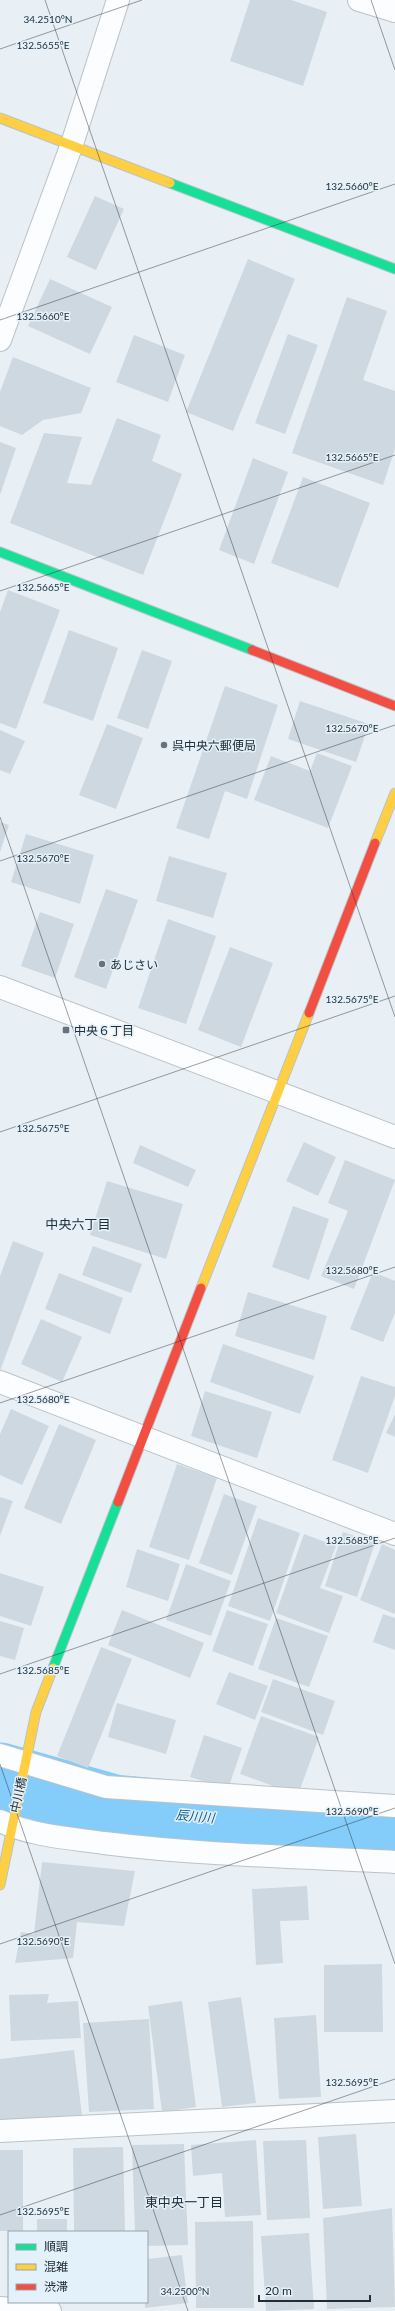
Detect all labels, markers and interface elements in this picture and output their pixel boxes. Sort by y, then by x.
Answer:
text: 34.2510°N [24,13,72,25]
text: 132.5655°E [17,39,70,51]
text: 132.5660°E [326,180,379,192]
text: 132.5660°E [17,310,70,322]
text: 132.5665°E [326,451,379,463]
text: 132.5665°E [17,581,70,593]
text: 132.5670°E [326,722,379,734]
place label: 呉中央六郵便局 [172,738,256,753]
marker: 呉中央六郵便局 [159,740,169,750]
text: 132.5670°E [17,852,70,864]
place label: あじさい [110,957,158,972]
marker: あじさい [97,959,107,969]
text: 132.5675°E [326,993,379,1005]
place label: 中央６丁目 [74,1023,134,1038]
marker: 中央６丁目 [61,1025,71,1035]
text: 132.5675°E [17,1122,70,1134]
district label: 中央六丁目 [45,1216,111,1232]
text: 132.5680°E [326,1264,379,1276]
text: 132.5680°E [17,1393,70,1405]
text: 132.5685°E [326,1534,379,1546]
text: 132.5685°E [17,1664,70,1676]
street label: 中川橋 [7,1776,29,1814]
text: 132.5690°E [326,1805,379,1817]
water label: 辰川川 [175,1806,217,1826]
text: 132.5690°E [17,1935,70,1947]
text: 132.5695°E [326,2076,379,2088]
district label: 東中央一丁目 [145,2194,223,2210]
text: 132.5695°E [17,2205,70,2217]
legend [8,2231,148,2303]
text: 順調 [44,2239,68,2254]
text: 混雑 [44,2259,68,2274]
scale bar [259,2277,370,2303]
text: 渋滞 [44,2279,68,2294]
text: 20 m [265,2283,292,2298]
text: 34.2500°N [161,2285,209,2297]

